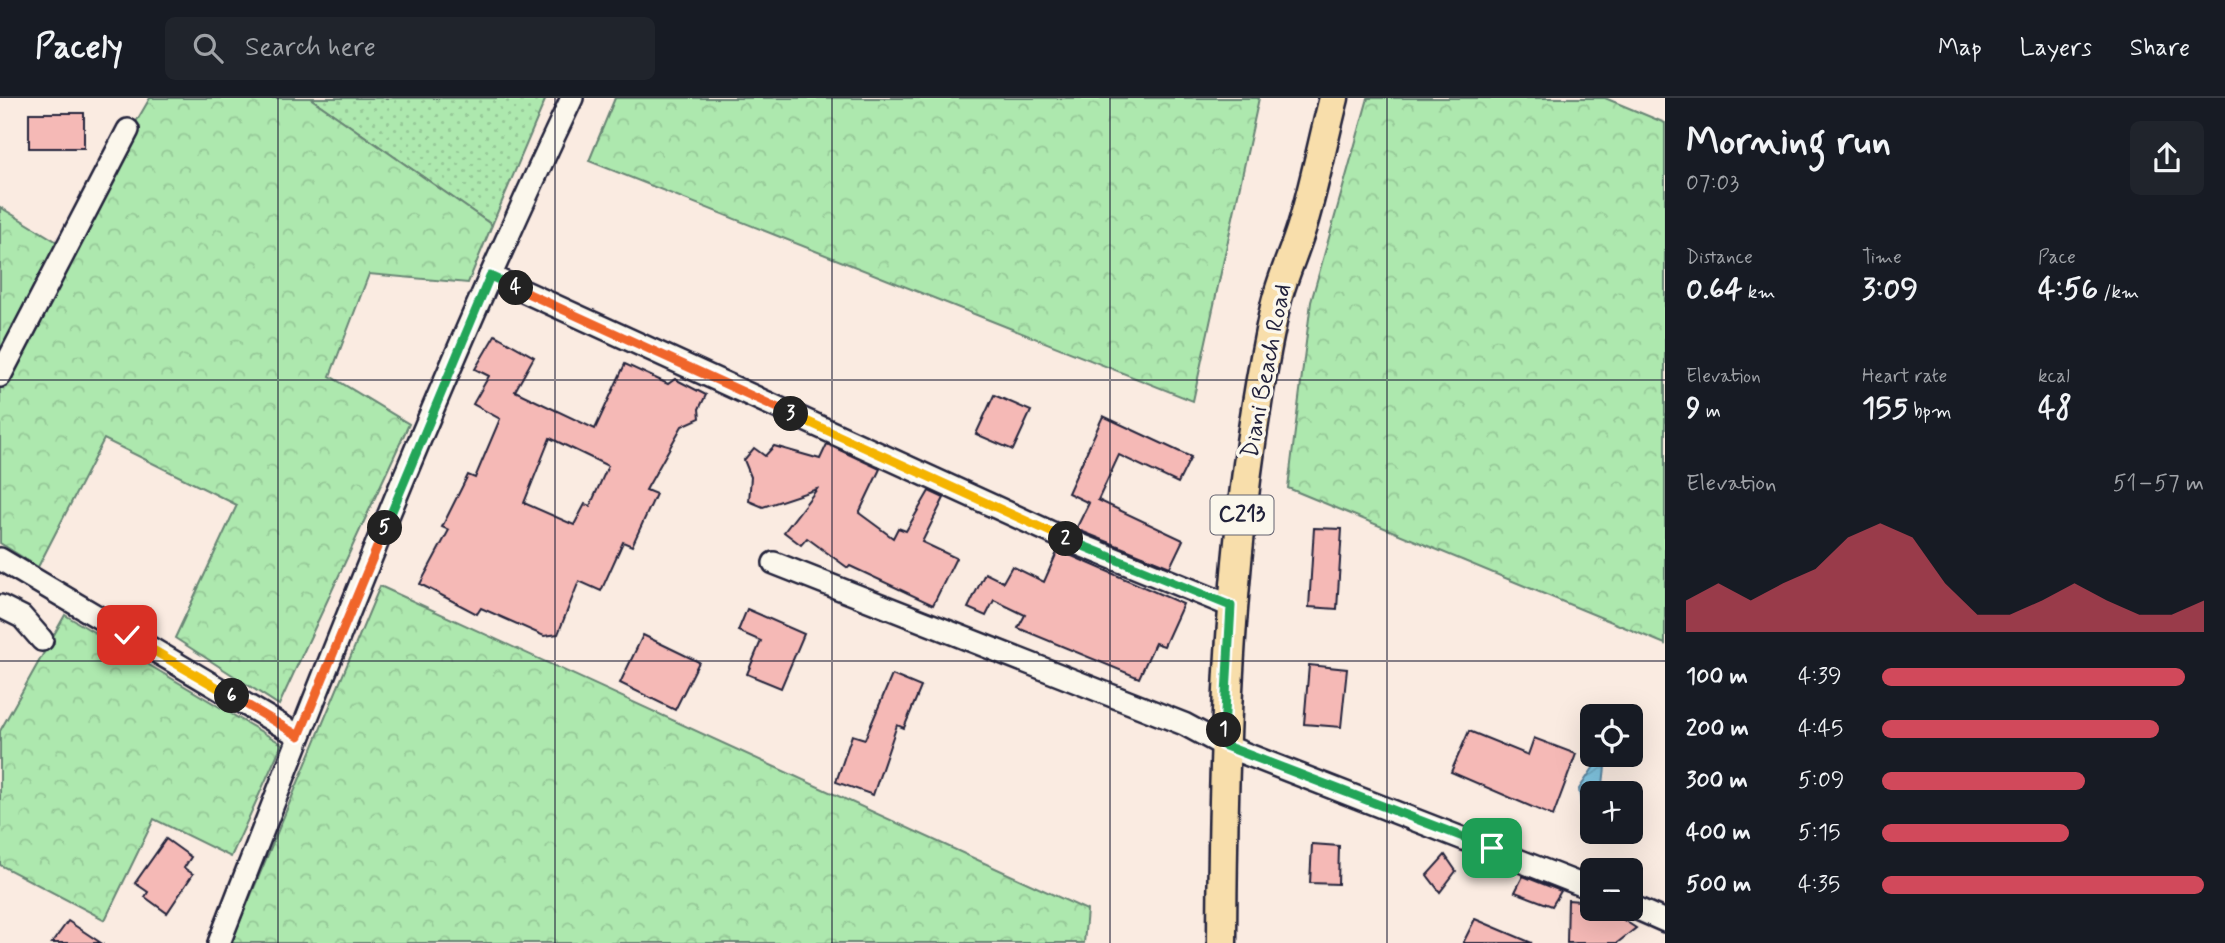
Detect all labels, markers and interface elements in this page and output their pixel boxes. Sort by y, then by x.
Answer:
search box [165,17,655,80]
text: Pacely [35,26,123,70]
icon: search [189,29,227,67]
text: Search here [245,31,376,65]
text: Map [1938,33,1982,64]
text: Layers [2020,33,2092,64]
text: Share [2130,33,2190,64]
text: Morning run [1686,118,1891,167]
button: share [2130,121,2204,195]
text: 07:03 [1686,169,1739,199]
text: Distance [1686,245,1753,270]
text: Time [1862,245,1902,270]
text: Pace [2038,245,2076,270]
pin: 4 [498,270,534,306]
text: 0.64 [1686,270,1743,309]
text: 3:09 [1862,270,1918,309]
text: 4:56 [2038,270,2098,309]
text: 4 [510,275,521,300]
text: km [1743,280,1775,305]
text: /km [2098,280,2139,305]
street label: Diani Beach Road [1235,281,1299,461]
text: Elevation [1686,364,1761,389]
text: Heart rate [1862,364,1947,389]
text: kcal [2038,364,2070,389]
text: 9 [1686,389,1701,428]
text: 155 [1862,389,1908,428]
text: 48 [2038,389,2072,428]
pin: 3 [774,396,808,432]
text: m [1701,399,1721,424]
text: bpm [1908,399,1952,424]
text: 3 [786,401,795,426]
text: Elevation [1686,469,1777,499]
text: 51–57 m [2113,469,2204,499]
road number: C213 [1210,496,1274,534]
pin: 5 [368,510,402,546]
text: 5 [379,515,390,540]
pin: 2 [1048,522,1084,556]
text: 2 [1061,526,1070,551]
pin [97,605,157,665]
icon: check [108,616,146,654]
text: 100 m [1686,662,1748,692]
text: 4:39 [1798,662,1842,692]
pin: 6 [215,678,250,714]
text: 6 [227,683,236,708]
map controls [1580,704,1643,921]
button: locate [1580,704,1643,767]
pin: 1 [1206,712,1242,748]
text: 200 m [1686,714,1749,744]
text: 4:45 [1798,714,1843,744]
text: 1 [1219,717,1228,742]
text: 300 m [1686,766,1748,796]
text: 5:09 [1798,766,1845,796]
button: + [1580,781,1643,844]
pin [1462,818,1522,878]
text: 400 m [1686,818,1751,848]
text: 5:15 [1798,818,1840,848]
icon: arrive [1473,829,1511,867]
button: − [1580,858,1643,921]
text: 500 m [1686,870,1751,900]
text: 4:35 [1798,870,1840,900]

